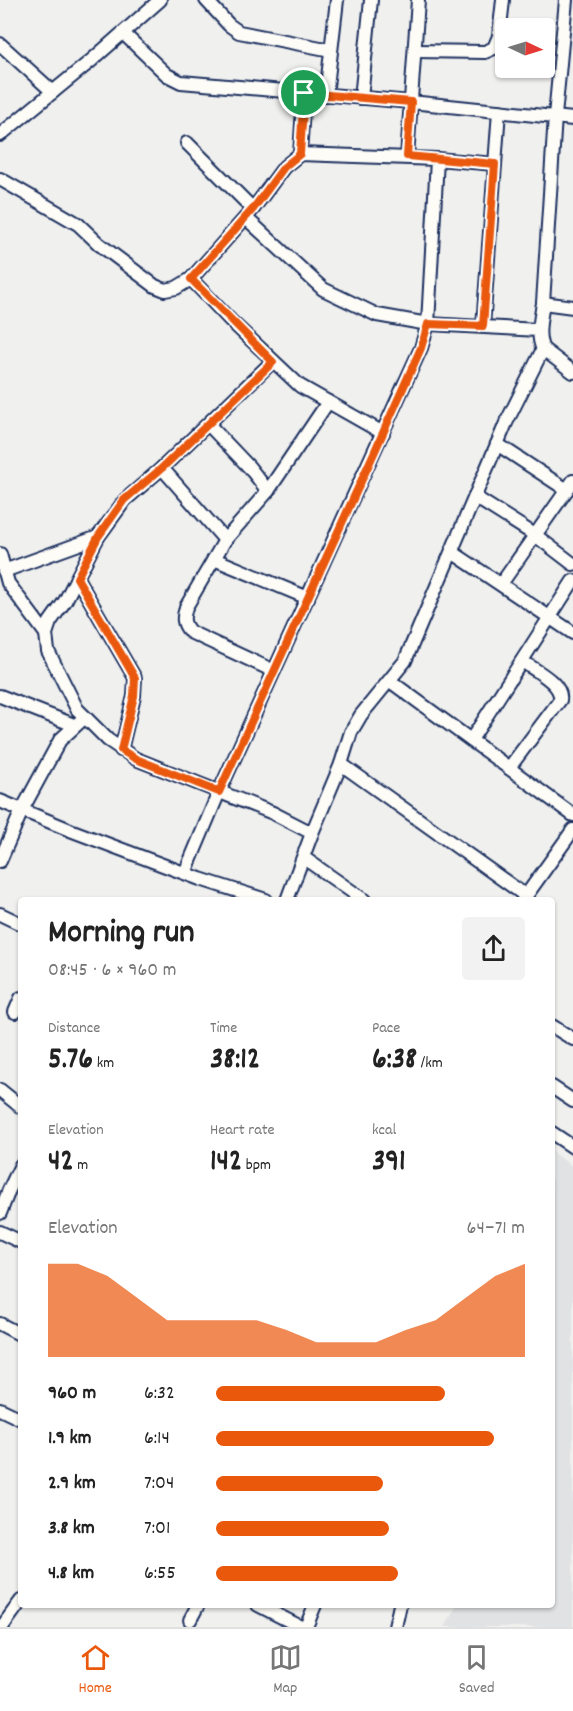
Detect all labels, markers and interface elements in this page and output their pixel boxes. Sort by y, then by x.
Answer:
north arrow [495,18,555,78]
map controls [495,18,555,78]
pin [278,67,329,118]
icon: arrive [287,76,320,109]
text: Morning run [48,911,195,958]
button: share [462,917,525,980]
text: 08:45 · 6 × 960 m [48,957,176,985]
text: Distance [48,1017,100,1040]
text: Time [210,1017,237,1040]
text: Pace [372,1017,400,1040]
text: 5.76 [48,1040,93,1083]
text: 38:12 [210,1040,260,1083]
text: 6:38 [372,1040,417,1083]
text: km [93,1052,114,1075]
text: /km [417,1052,443,1075]
text: Elevation [48,1119,104,1142]
text: Heart rate [210,1119,275,1142]
text: kcal [372,1119,396,1142]
text: 42 [48,1142,74,1185]
text: 142 [210,1142,242,1185]
text: 391 [372,1142,406,1185]
text: m [74,1154,88,1177]
text: bpm [242,1154,271,1177]
text: Elevation [48,1215,118,1243]
text: 64–71 m [467,1215,525,1243]
text: 960 m [48,1380,96,1408]
text: 6:32 [144,1380,175,1408]
text: 1.9 km [48,1425,91,1453]
text: 6:14 [144,1425,170,1453]
text: 2.9 km [48,1470,96,1498]
text: 7:04 [144,1470,174,1498]
text: 3.8 km [48,1515,95,1543]
text: 7:01 [144,1515,170,1543]
text: 4.8 km [48,1560,94,1588]
text: 6:55 [144,1560,176,1588]
tab: Home [78,1641,112,1700]
tab: Map [269,1641,302,1700]
tab: Saved [459,1641,495,1700]

